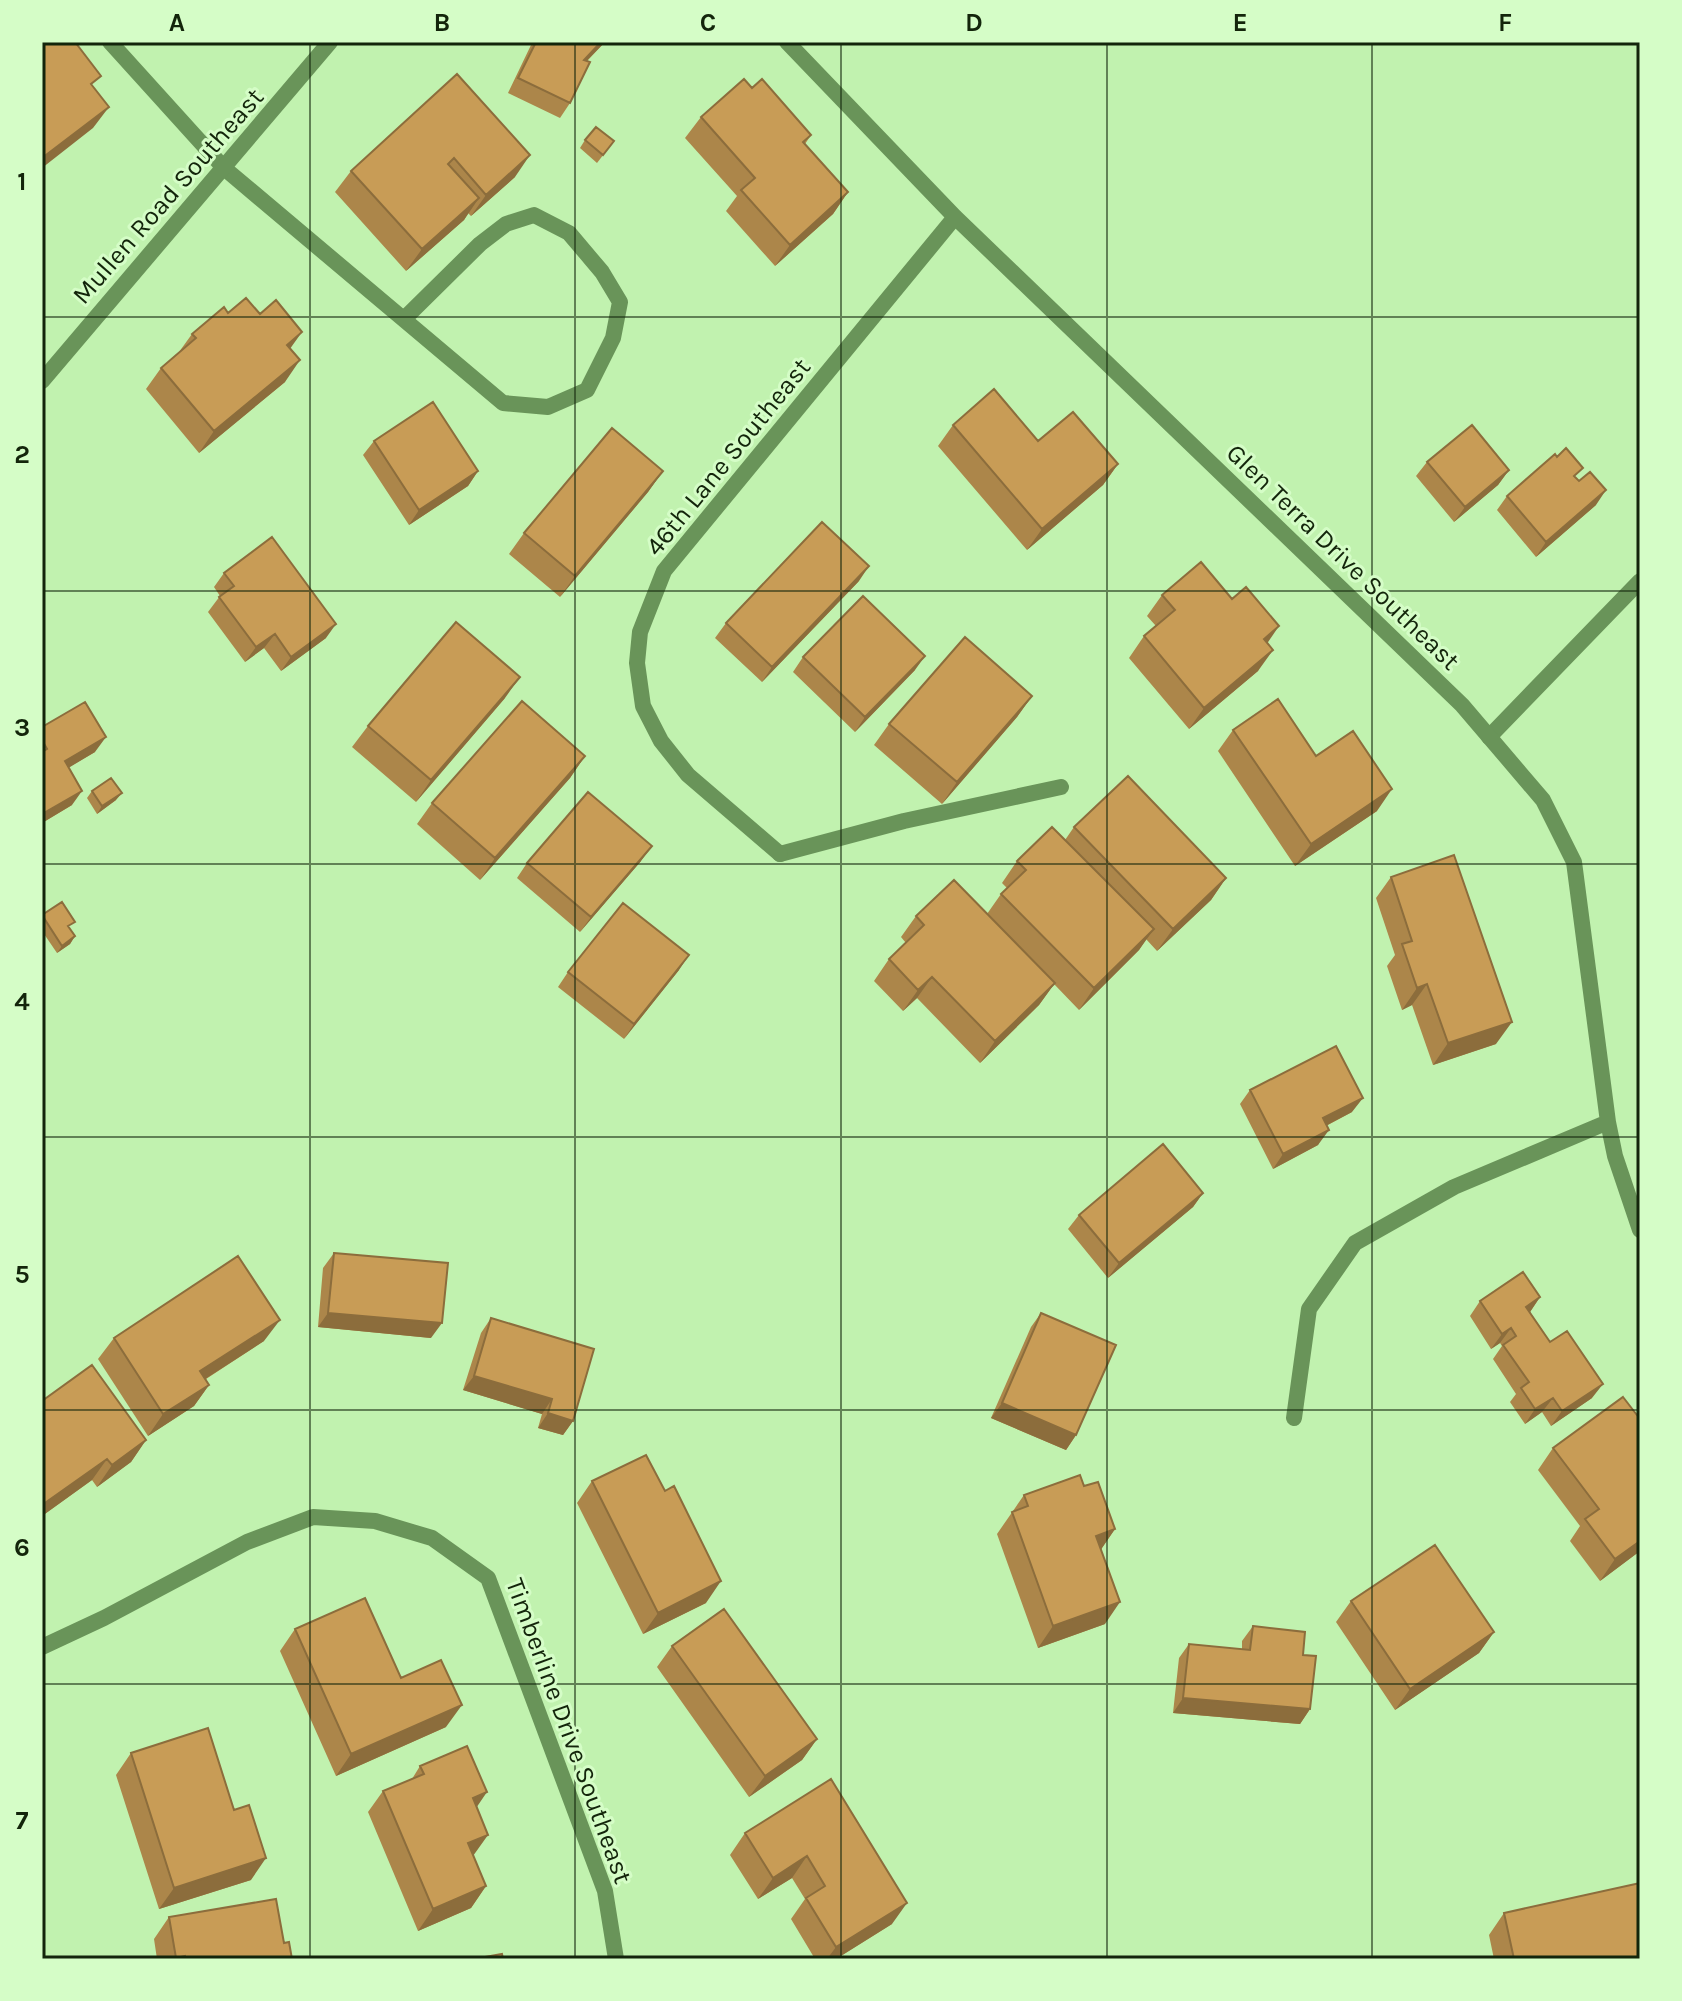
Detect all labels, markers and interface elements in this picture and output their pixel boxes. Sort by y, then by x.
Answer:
text: A [169,7,185,38]
text: B [434,7,450,38]
text: C [700,7,716,38]
text: D [965,7,983,38]
text: E [1232,7,1248,38]
text: F [1498,7,1512,38]
street label: Mullen Road Southeast [66,82,270,310]
text: 1 [17,166,27,197]
street label: 46th Lane Southeast [639,352,817,562]
street label: Glen Terra Drive Southeast [1220,437,1466,677]
text: 2 [14,439,30,470]
text: 3 [14,712,30,743]
text: 4 [14,986,30,1017]
text: 5 [14,1259,30,1290]
text: 6 [14,1532,30,1563]
street label: Timberline Drive Southeast [499,1574,639,1888]
text: 7 [16,1805,29,1836]

